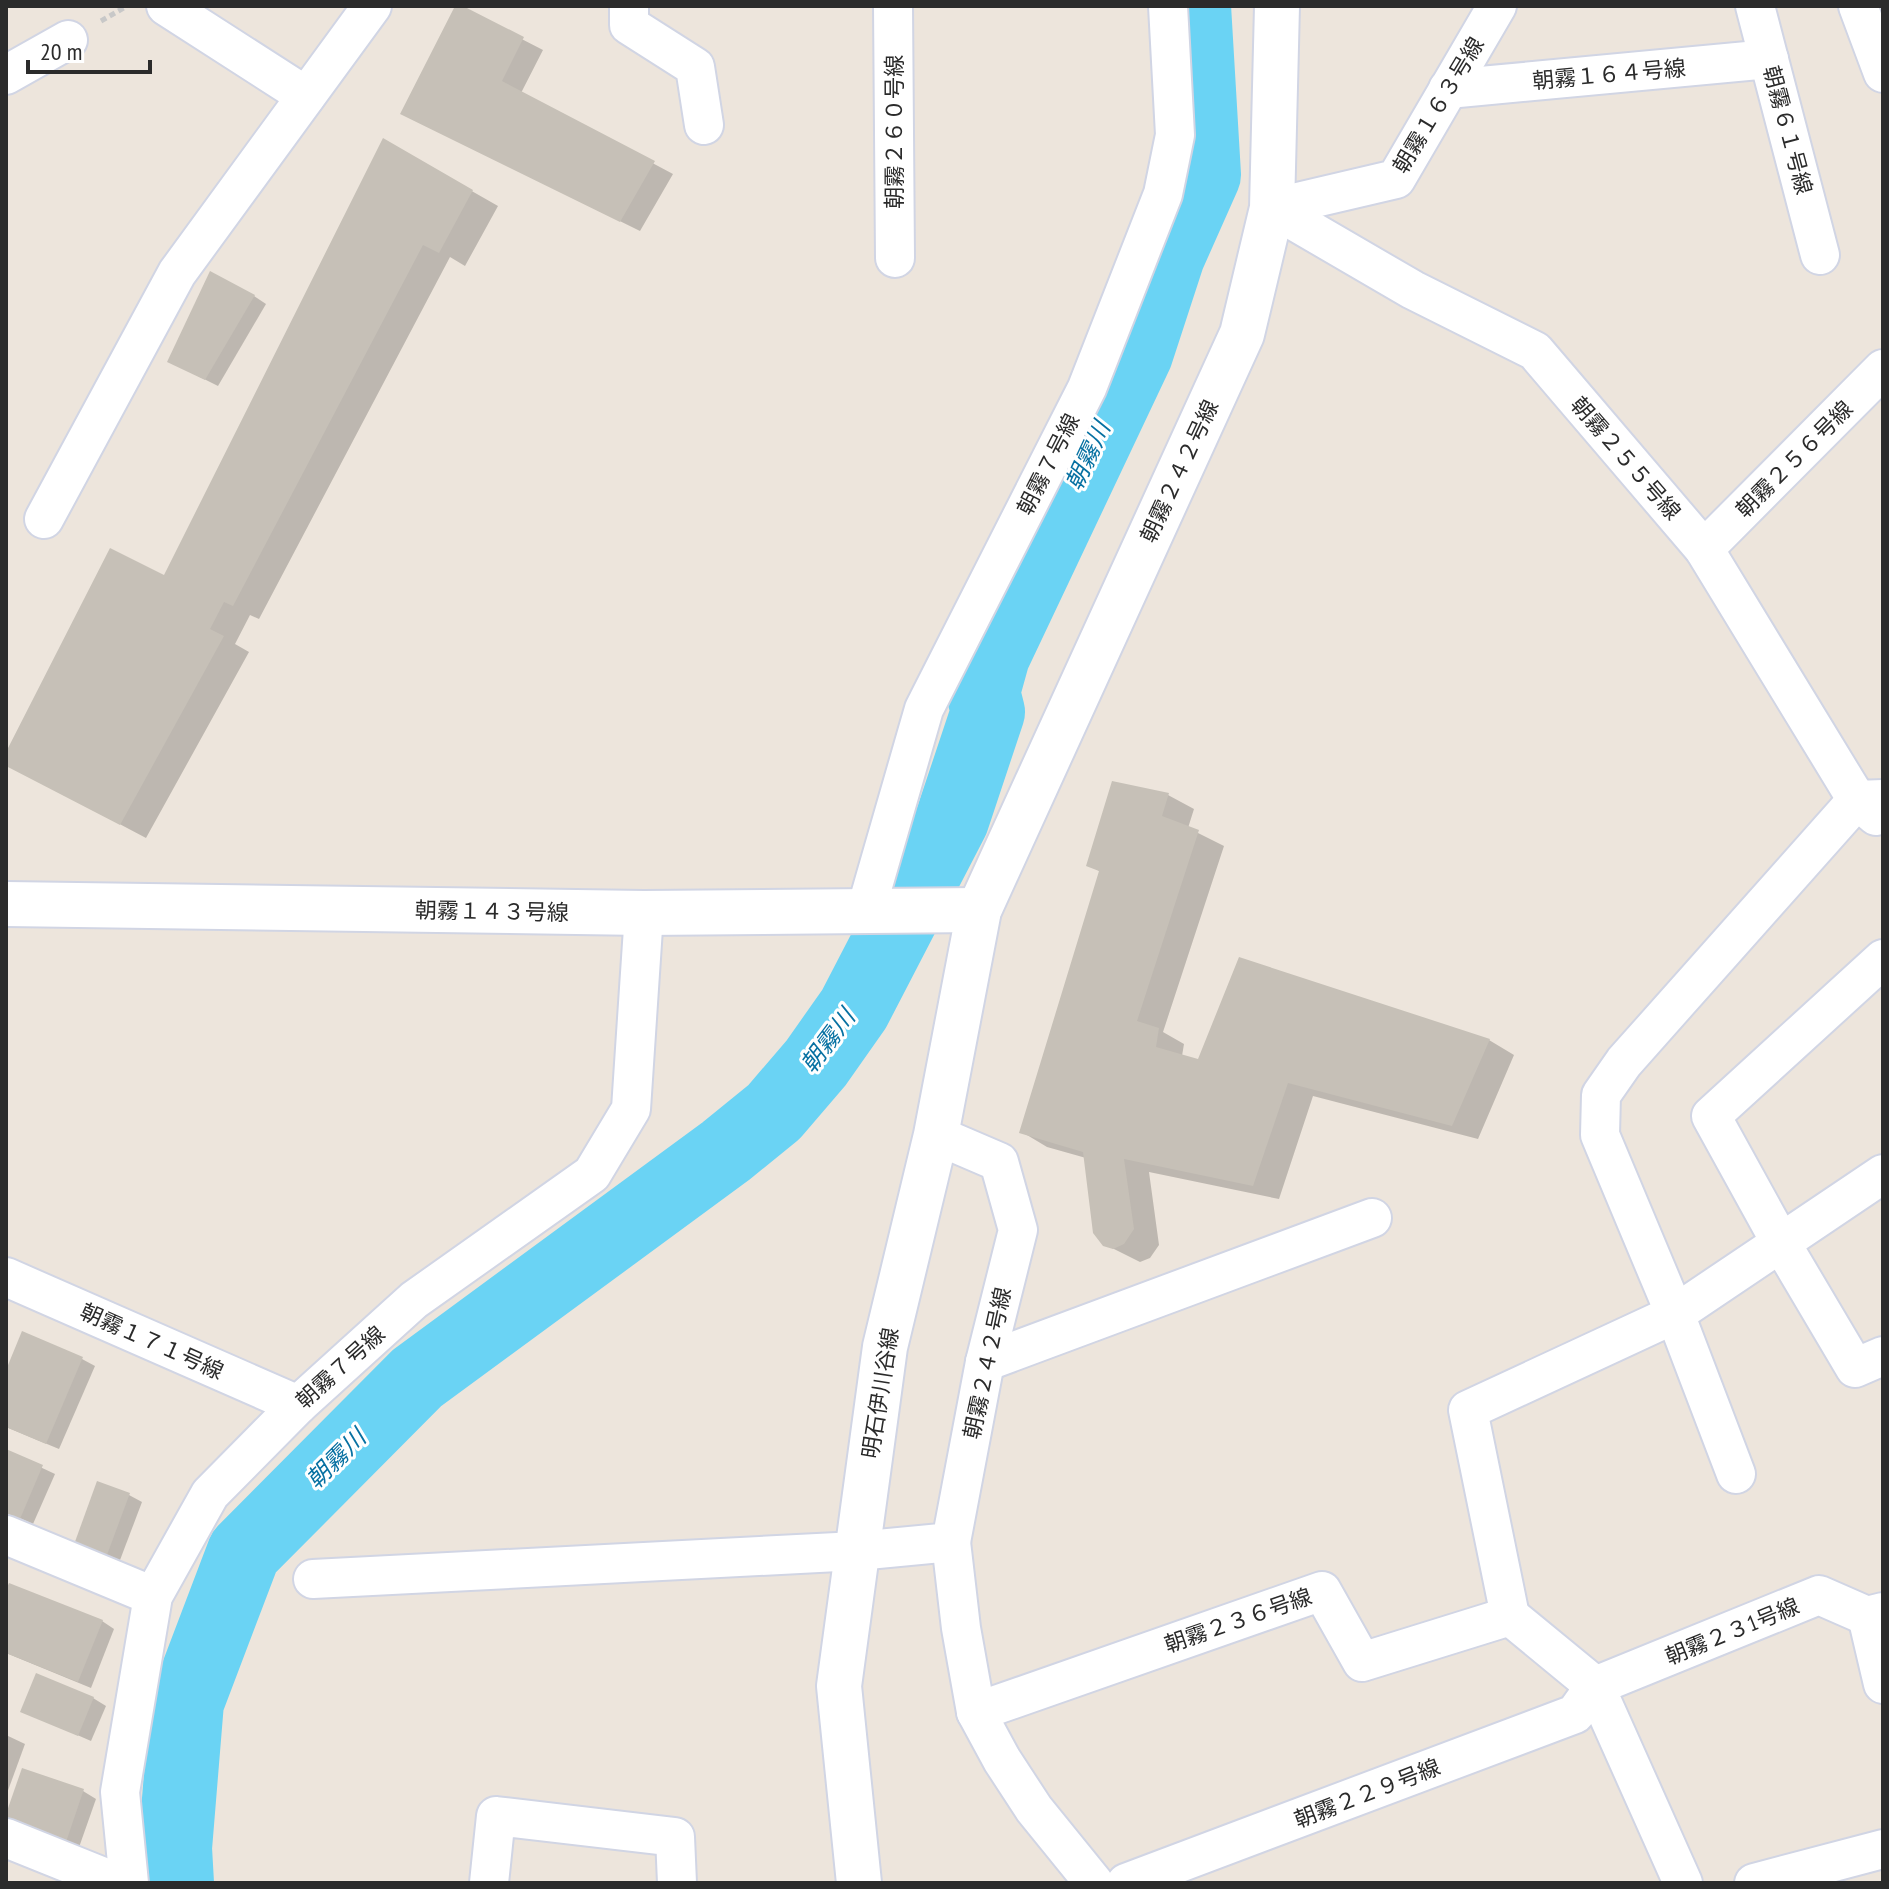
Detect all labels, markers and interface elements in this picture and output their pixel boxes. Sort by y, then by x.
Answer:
scale bar [28,24,150,74]
street label: 朝霧１６３号線 [1386,32,1490,178]
text: 20 m [40,36,82,67]
street label: 朝霧１６４号線 [1531,53,1687,95]
street label: 朝霧２６０号線 [880,55,908,209]
street label: 朝霧６１号線 [1757,63,1819,197]
street label: 朝霧２５５号線 [1565,391,1687,525]
street label: 朝霧２４２号線 [1134,395,1224,547]
street label: 朝霧２５６号線 [1730,395,1858,523]
street label: 朝霧７号線 [1011,409,1085,519]
water label: 朝霧川 [1058,414,1118,495]
street label: 朝霧１４３号線 [415,896,569,926]
water label: 朝霧川 [794,1000,863,1079]
street label: 朝霧２４２号線 [957,1285,1017,1441]
street label: 朝霧１７１号線 [76,1297,228,1385]
street label: 朝霧７号線 [290,1320,390,1414]
street label: 明石伊川谷線 [856,1326,904,1460]
water label: 朝霧川 [299,1420,374,1495]
street label: 朝霧２３６号線 [1161,1582,1315,1658]
street label: 朝霧２３1号線 [1661,1591,1803,1671]
street label: 朝霧２２９号線 [1290,1752,1444,1834]

